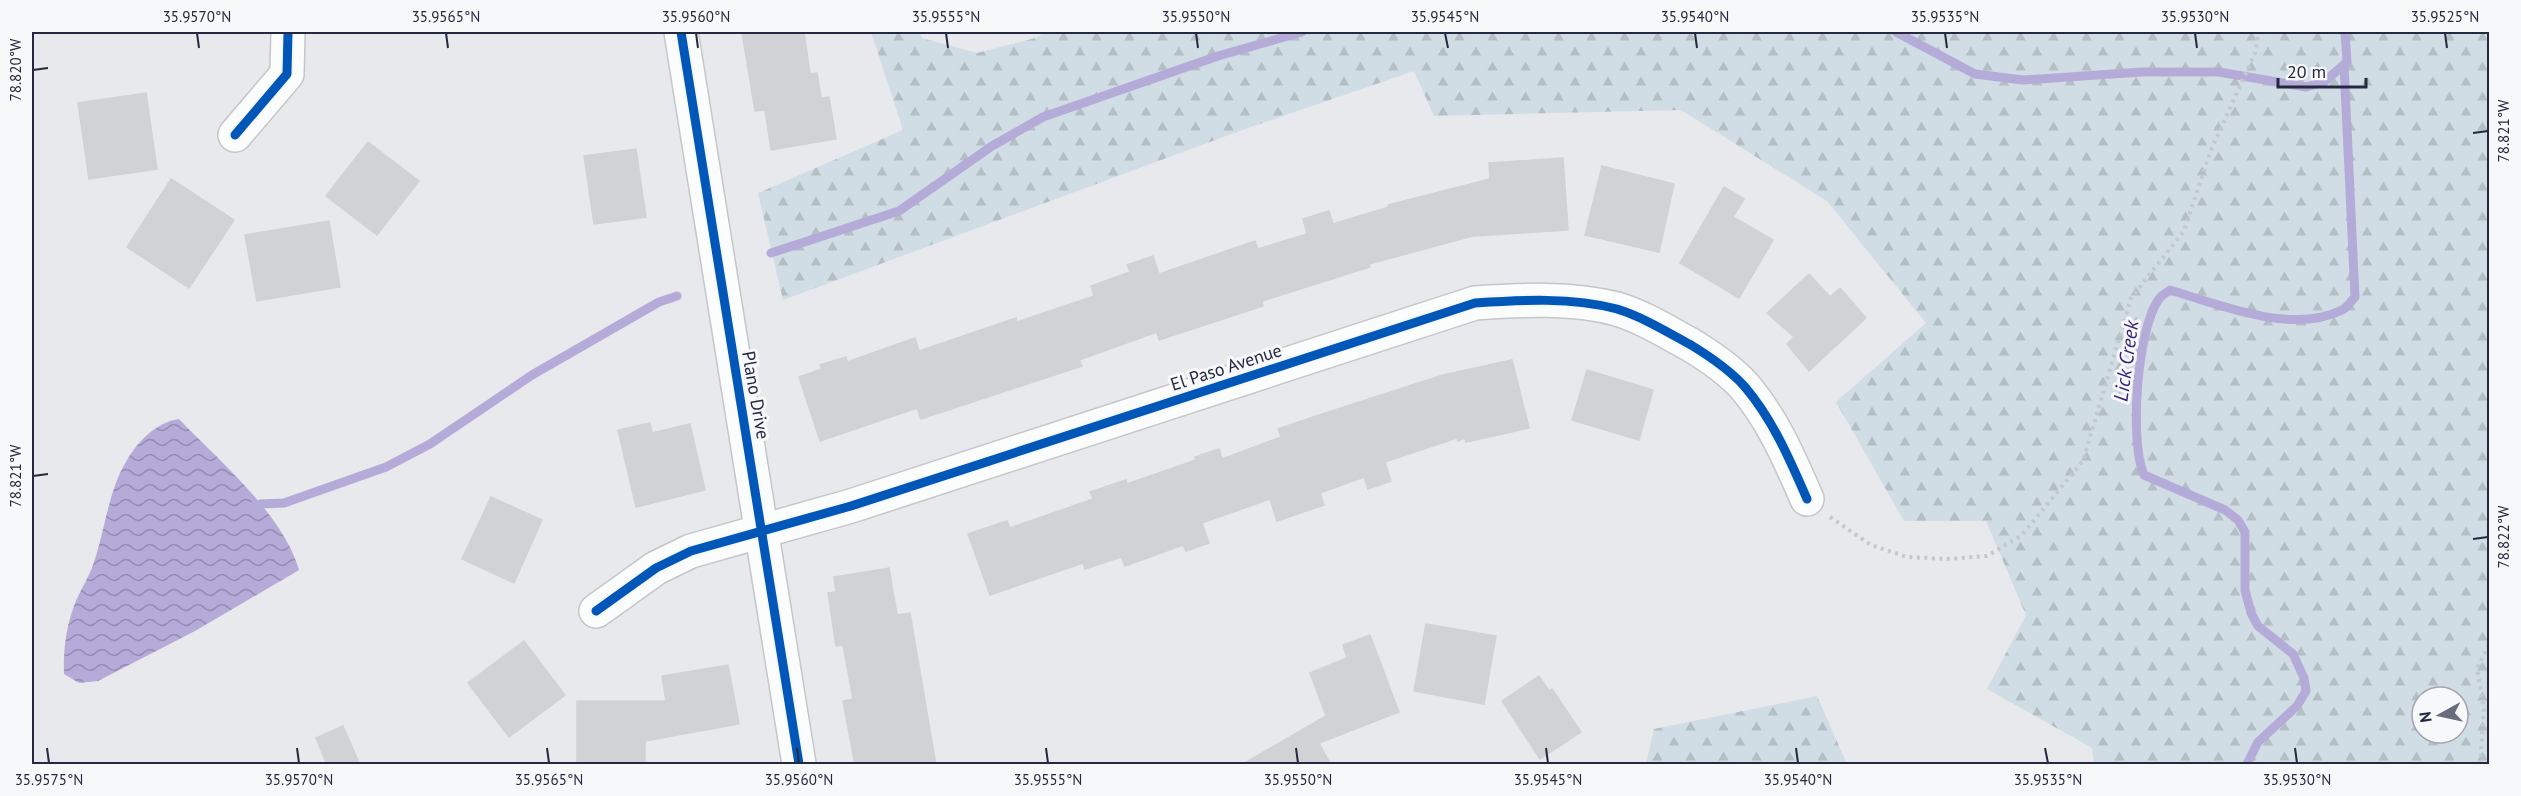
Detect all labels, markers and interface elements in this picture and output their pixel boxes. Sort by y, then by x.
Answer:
text: 35.9570°N [163,7,231,26]
text: 35.9565°N [412,7,480,26]
text: 35.9560°N [662,7,730,26]
text: 35.9555°N [912,7,980,26]
text: 35.9550°N [1162,7,1230,26]
text: 35.9545°N [1411,7,1479,26]
text: 35.9540°N [1661,7,1729,26]
text: 35.9535°N [1911,7,1979,26]
text: 35.9530°N [2161,7,2229,26]
text: 35.9525°N [2411,7,2479,26]
text: 78.820°W [6,38,25,101]
scale bar [2278,51,2366,89]
text: 20 m [2287,60,2326,83]
text: 78.821°W [2494,99,2513,162]
water label: Lick Creek [2107,318,2145,403]
street label: El Paso Avenue [1167,338,1285,396]
street label: Plano Drive [737,349,775,441]
text: 78.821°W [6,444,25,507]
text: 78.822°W [2494,505,2513,568]
north arrow [2410,685,2470,745]
text: N [2415,710,2436,724]
text: 35.9575°N [15,770,83,789]
text: 35.9570°N [265,770,333,789]
text: 35.9565°N [515,770,583,789]
text: 35.9560°N [765,770,833,789]
text: 35.9555°N [1014,770,1082,789]
text: 35.9550°N [1264,770,1332,789]
text: 35.9545°N [1514,770,1582,789]
text: 35.9540°N [1764,770,1832,789]
text: 35.9535°N [2014,770,2082,789]
text: 35.9530°N [2263,770,2331,789]

